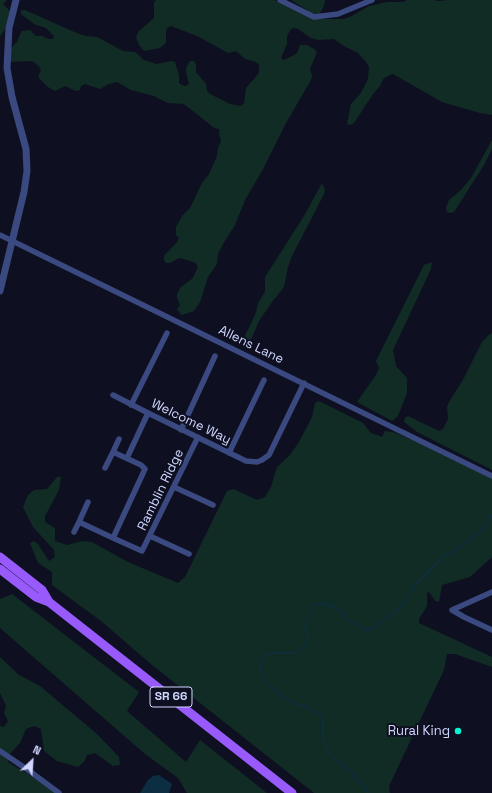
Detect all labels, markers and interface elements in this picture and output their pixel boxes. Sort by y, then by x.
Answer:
street label: Allens Lane [216,323,286,367]
street label: Welcome Way [149,396,233,448]
street label: Ramblin Ridge [135,447,187,533]
road number: SR 66 [150,687,192,707]
place label: Rural King [388,723,450,739]
marker: Rural King [453,726,463,736]
north arrow [12,741,52,781]
text: N [31,742,43,758]

